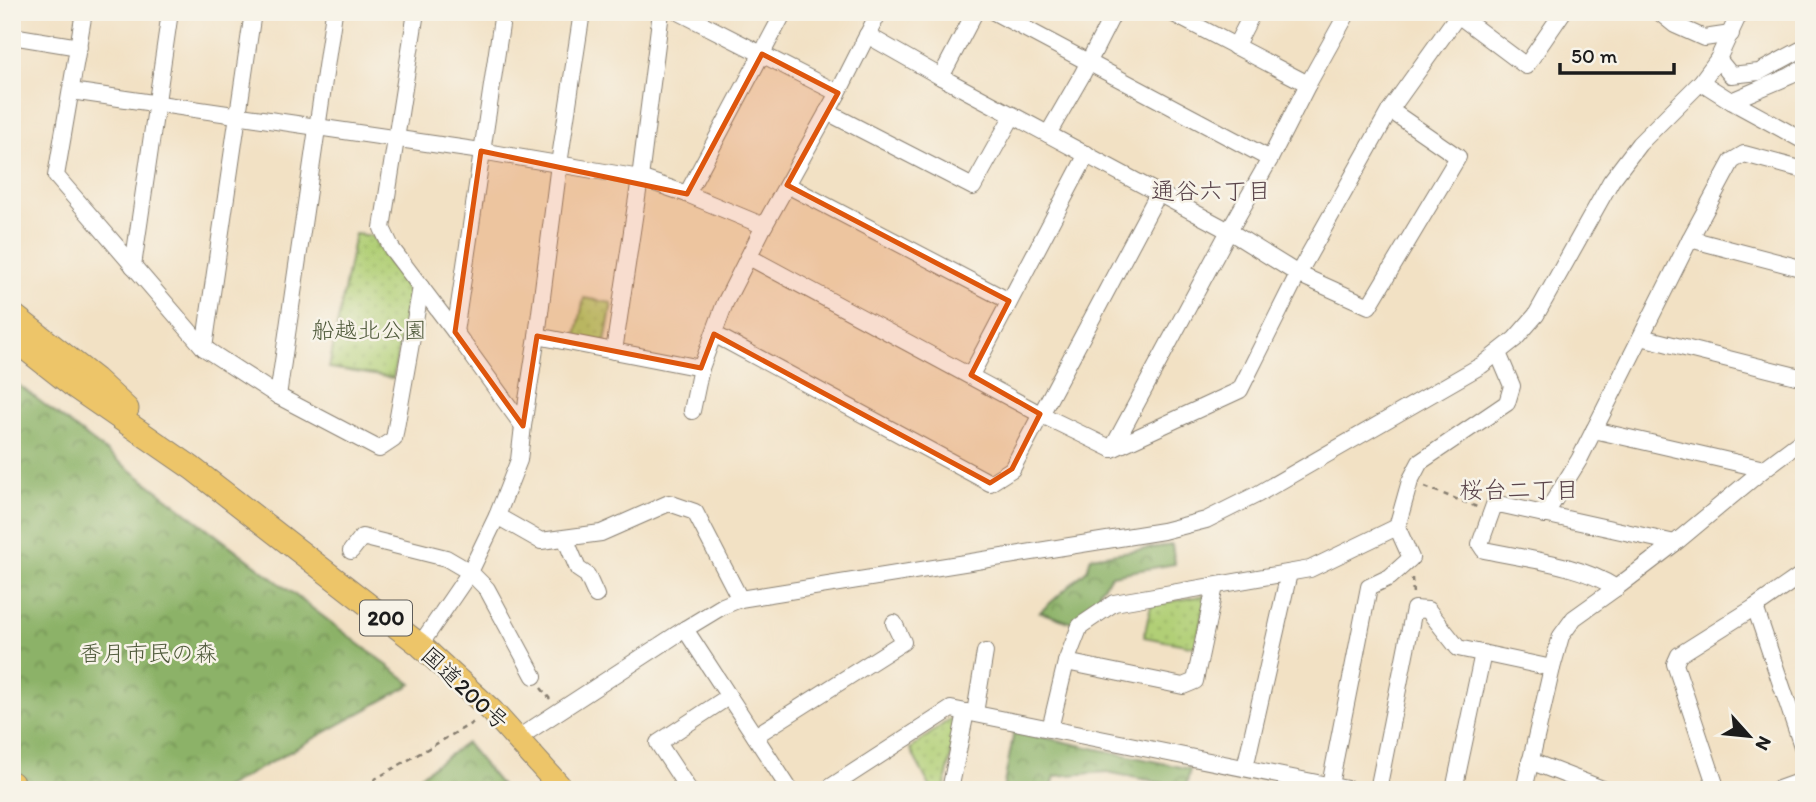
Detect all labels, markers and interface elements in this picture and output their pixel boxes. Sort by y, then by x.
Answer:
scale bar [1560,32,1674,76]
text: 50 m [1571,43,1618,68]
district label: 通谷六丁目 [1151,176,1271,205]
park label: 船越北公園 [312,316,427,344]
district label: 桜台二丁目 [1459,475,1579,504]
road number: 200 [360,600,412,636]
park label: 香月市民の森 [79,639,217,667]
street label: 国道200号 [415,640,515,736]
north arrow [1714,700,1784,770]
text: N [1751,733,1777,754]

